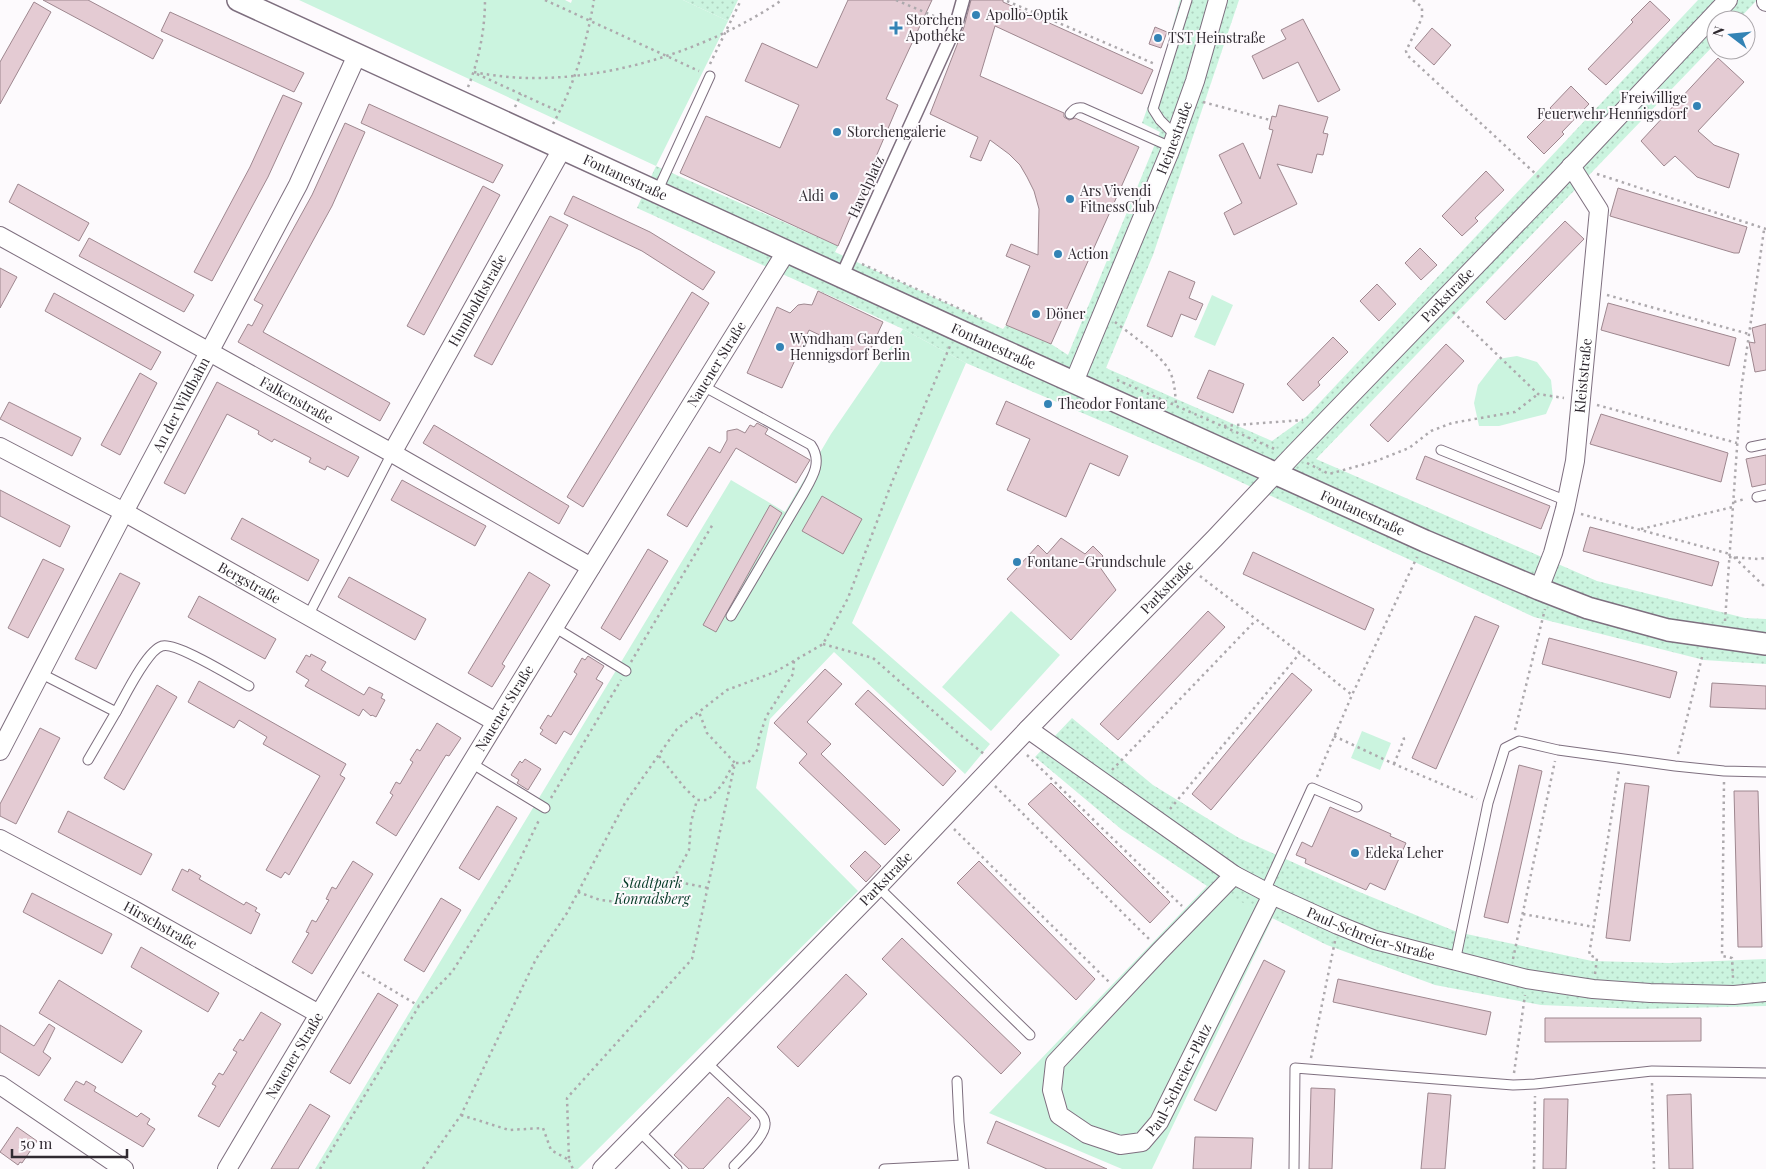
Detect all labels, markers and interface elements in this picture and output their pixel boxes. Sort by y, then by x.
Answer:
place label: Apollo-Optik [985,5,1069,24]
marker: Apollo-Optik [970,9,982,21]
place label: Storchen Apotheke [905,10,965,45]
north arrow [1706,10,1756,60]
marker: Storchen Apotheke [890,22,902,34]
text: N [1707,24,1729,39]
place label: TST Heinstraße [1168,28,1266,47]
marker: TST Heinstraße [1152,32,1164,44]
place label: Freiwillige Feuerwehr Hennigsdorf [1537,88,1688,123]
street label: Heinestraße [1151,98,1196,177]
marker: Freiwillige Feuerwehr Hennigsdorf [1691,100,1703,112]
place label: Storchengalerie [847,122,946,141]
marker: Storchengalerie [831,126,843,138]
street label: Fontanestraße [580,149,671,205]
street label: Havelplatz [843,153,888,221]
place label: Ars Vivendi FitnessClub [1079,181,1155,216]
place label: Aldi [798,186,824,205]
marker: Aldi [828,190,840,202]
marker: Ars Vivendi FitnessClub [1064,193,1076,205]
place label: Action [1067,244,1109,263]
marker: Action [1052,248,1064,260]
street label: Humboldtstraße [444,250,510,350]
street label: Parkstraße [1417,264,1478,326]
place label: Döner [1046,304,1086,323]
marker: Döner [1030,308,1042,320]
street label: Nauener Straße [682,317,750,410]
street label: Fontanestraße [948,318,1039,373]
place label: Wyndham Garden Hennigsdorf Berlin [789,329,911,364]
street label: Kleiststraße [1570,337,1596,414]
marker: Wyndham Garden Hennigsdorf Berlin [774,341,786,353]
street label: An der Wildbahn [147,353,214,456]
street label: Falkenstraße [257,372,337,428]
place label: Theodor Fontane [1058,394,1166,413]
marker: Theodor Fontane [1042,398,1054,410]
street label: Fontanestraße [1318,485,1408,540]
place label: Fontane-Grundschule [1027,552,1166,571]
marker: Fontane-Grundschule [1011,556,1023,568]
street label: Parkstraße [1136,556,1197,618]
street label: Bergstraße [215,557,284,608]
street label: Nauener Straße [470,661,538,754]
place label: Edeka Leher [1365,843,1444,862]
street label: Parkstraße [855,847,916,910]
marker: Edeka Leher [1349,847,1361,859]
park label: Stadtpark Konradsberg [613,873,691,908]
street label: Hirschstraße [120,896,201,953]
street label: Paul-Schreier-Straße [1304,902,1437,964]
street label: Nauener Straße [261,1008,327,1102]
street label: Paul-Schreier-Platz [1141,1020,1216,1140]
scale bar [12,1126,128,1158]
text: 50 m [20,1133,53,1153]

